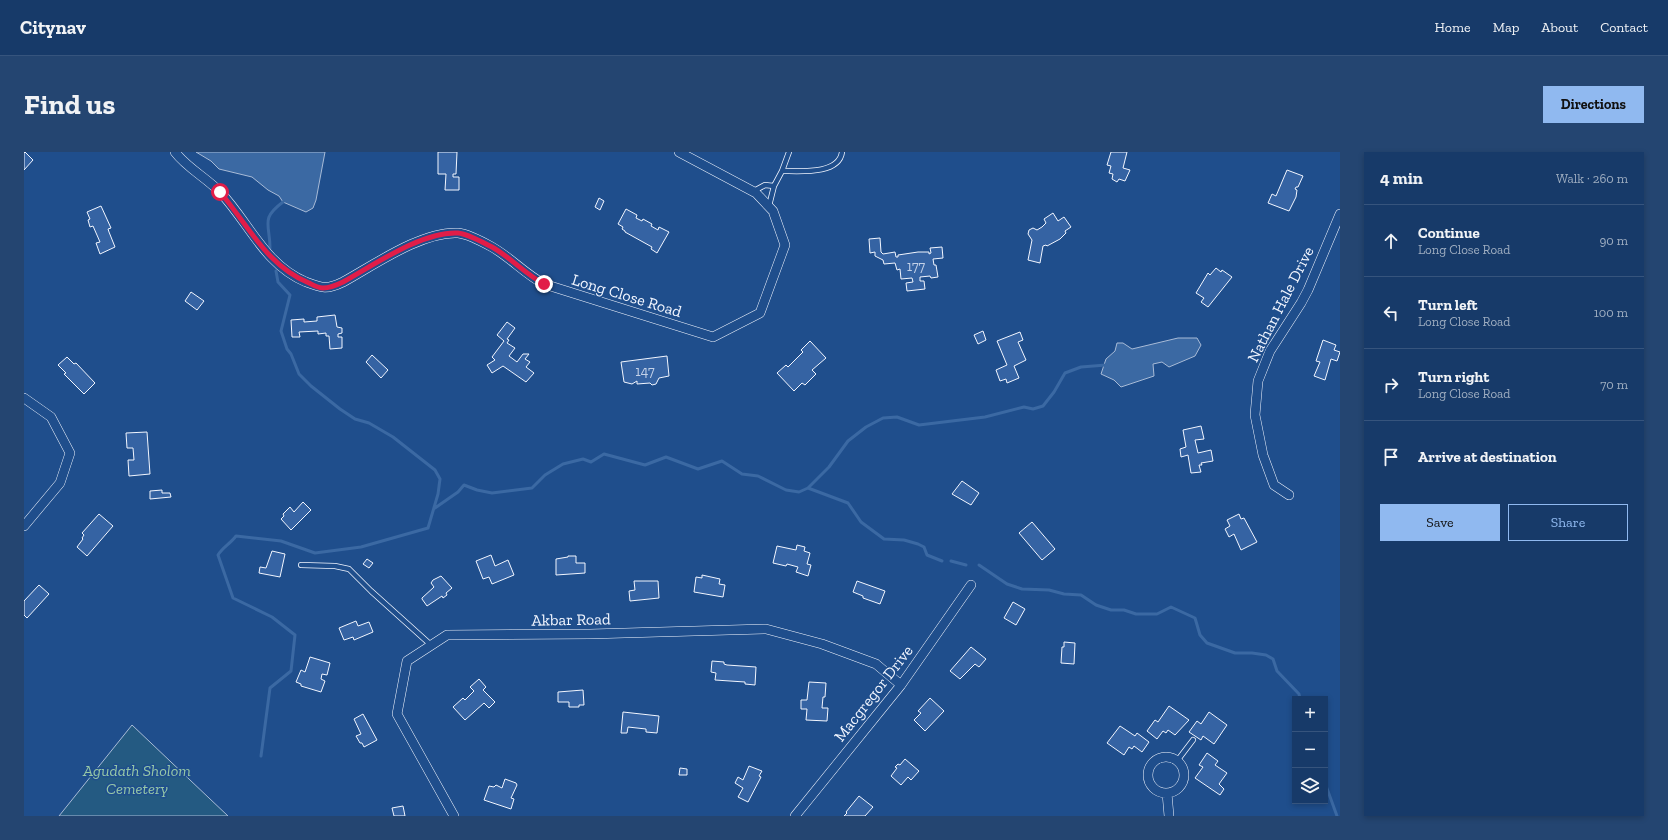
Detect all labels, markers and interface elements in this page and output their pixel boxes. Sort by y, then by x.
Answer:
text: Citynav [20,16,86,39]
text: Home [1435,19,1471,36]
text: Map [1493,19,1519,36]
text: About [1541,19,1578,36]
text: Contact [1600,19,1648,36]
button: Directions [1543,86,1644,123]
text: Find us [24,88,115,121]
text: 4 min [1380,168,1423,188]
text: Walk · 260 m [1556,171,1628,186]
route start [211,183,229,201]
text: Continue [1418,224,1480,242]
icon: ahead [1380,230,1402,252]
text: 90 m [1599,233,1628,248]
text: Long Close Road [1418,242,1511,257]
street label: Nathan Hale Drive [1243,243,1318,365]
house number: 177 [907,258,926,275]
street label: Long Close Road [570,270,684,321]
route end [535,275,553,293]
text: Turn left [1418,296,1478,314]
icon: left [1380,302,1402,324]
text: 100 m [1594,305,1628,320]
text: Long Close Road [1418,314,1511,329]
house number: 147 [635,363,655,380]
text: Turn right [1418,368,1489,386]
icon: right [1380,374,1402,396]
text: 70 m [1600,377,1628,392]
text: Long Close Road [1418,386,1511,401]
icon: arrive [1380,446,1402,468]
text: Arrive at destination [1418,448,1557,466]
button: Save [1380,504,1500,541]
button: Share [1508,504,1628,541]
street label: Akbar Road [531,609,611,630]
street label: Macgregor Drive [830,641,917,745]
map controls [1292,696,1328,804]
button: + [1292,696,1328,732]
button: − [1292,732,1328,768]
park label: Agudath Sholom Cemetery [82,761,191,798]
button: layers [1292,768,1328,804]

